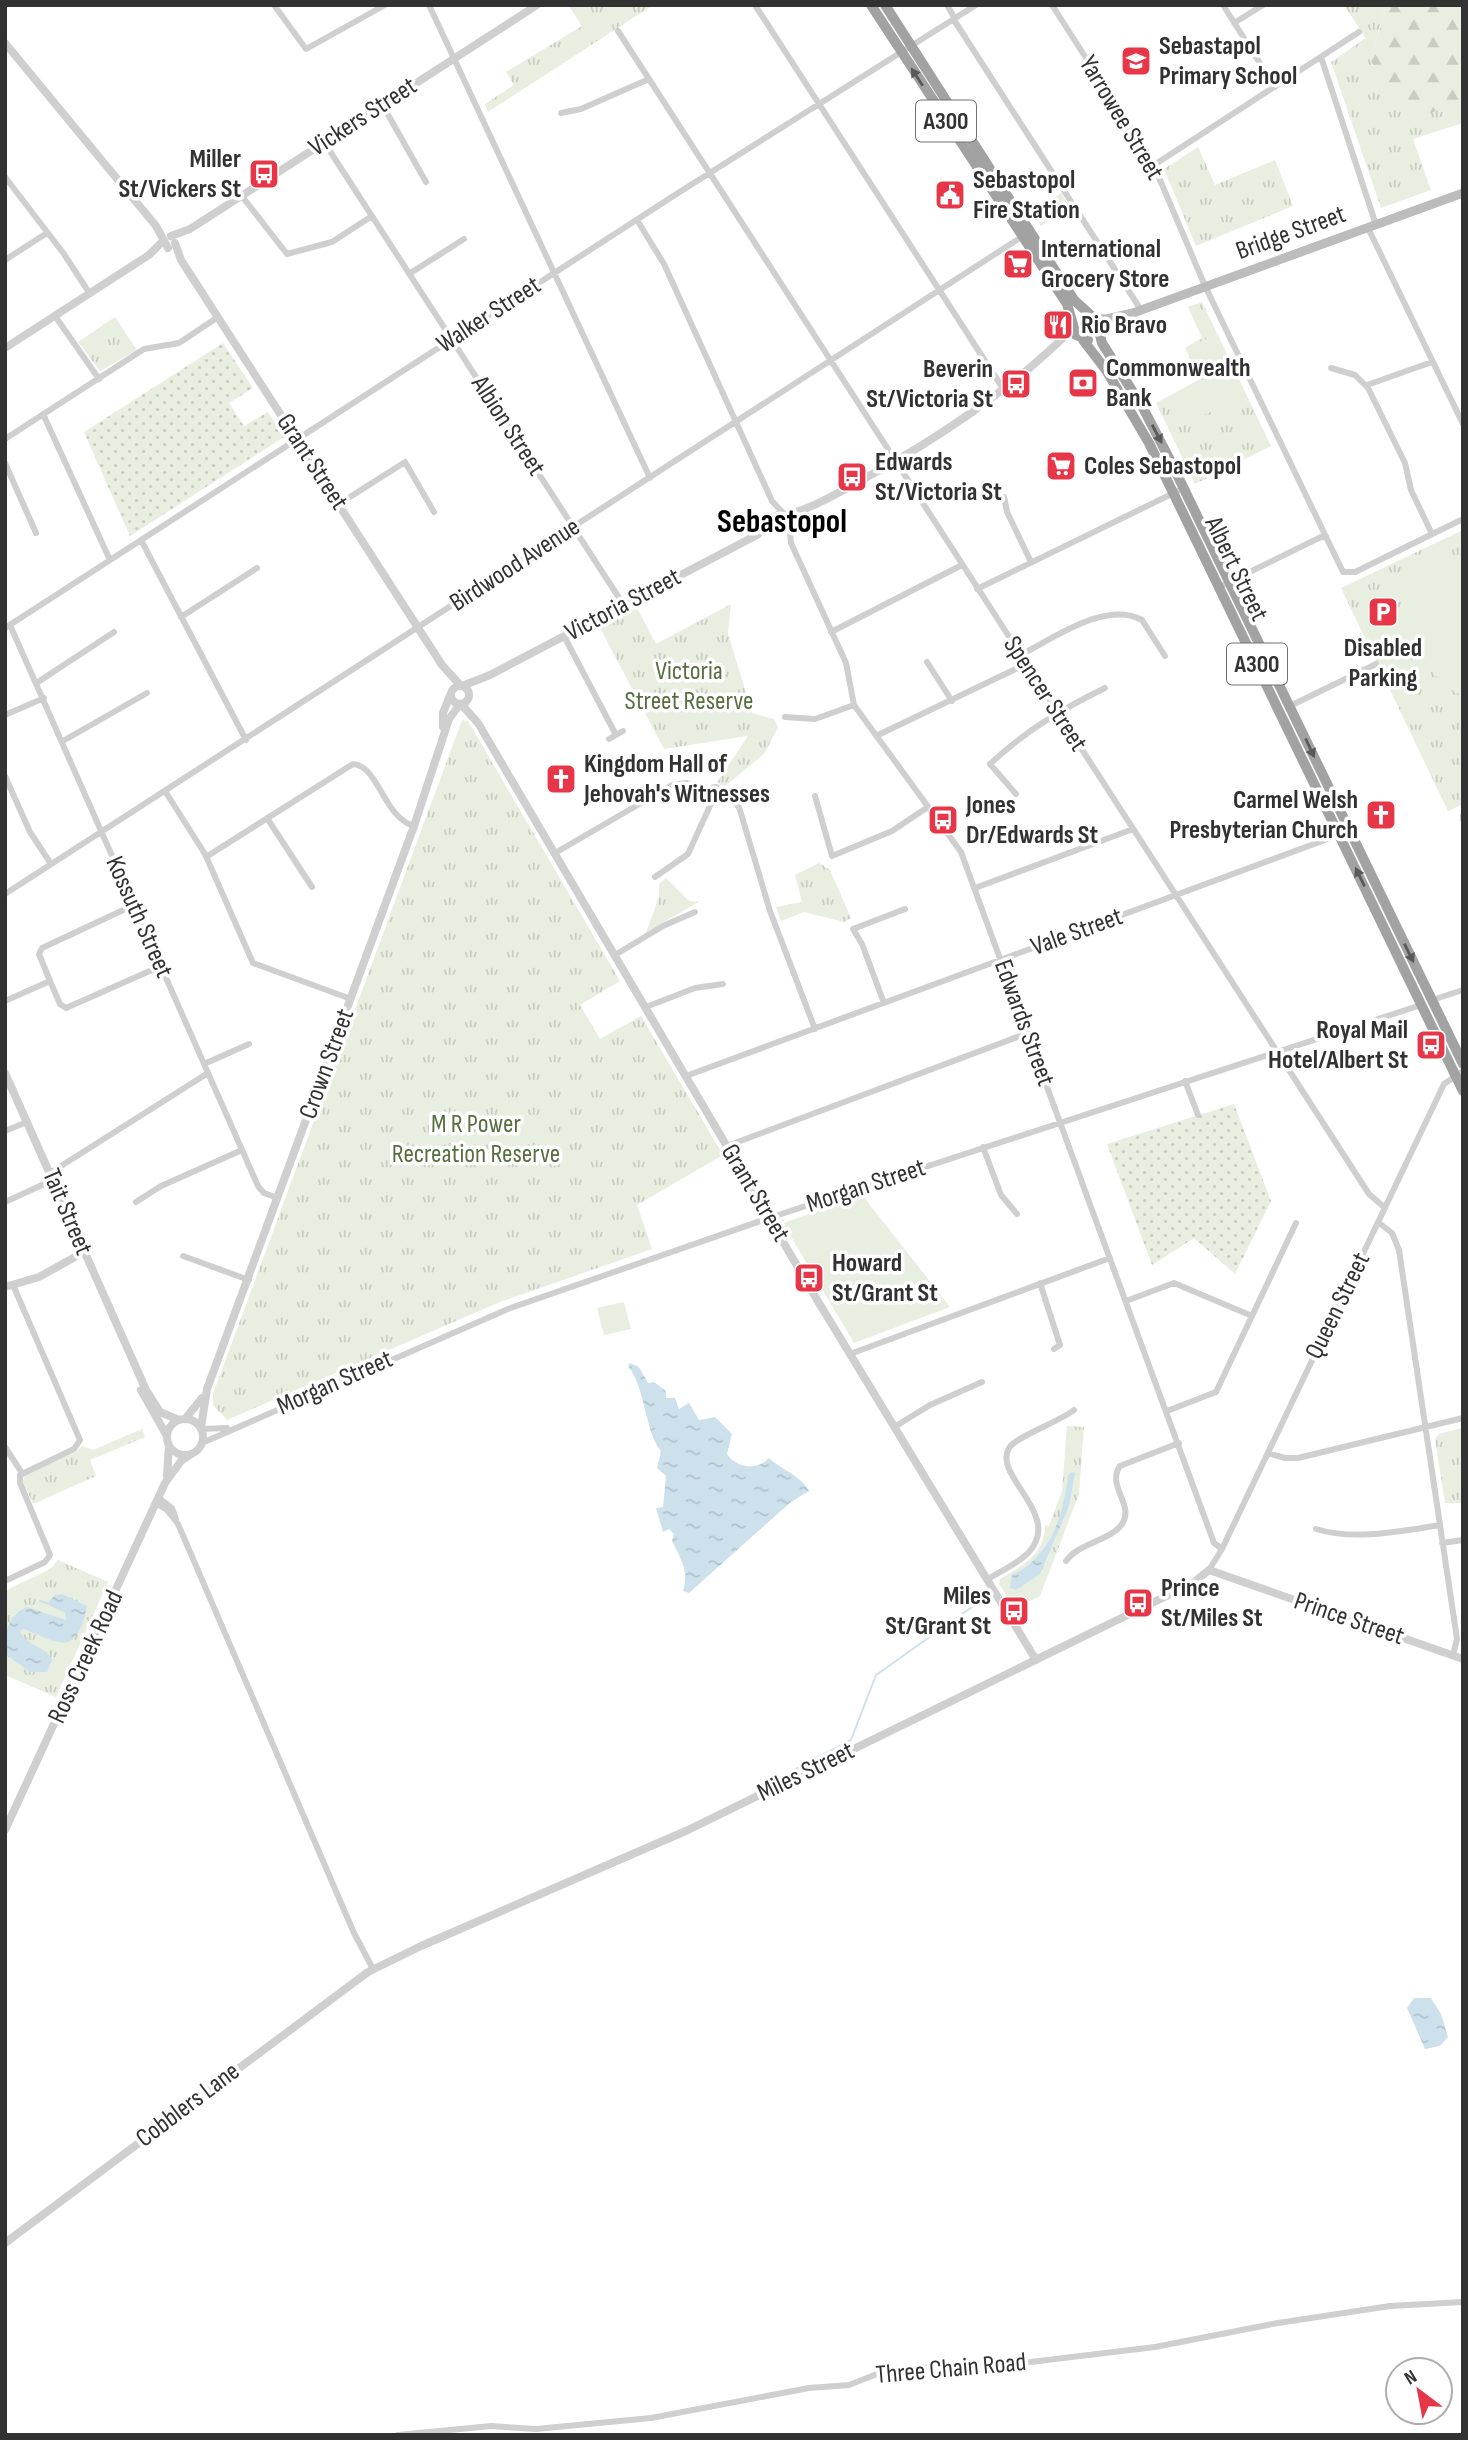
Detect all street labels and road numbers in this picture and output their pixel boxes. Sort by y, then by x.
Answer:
street label: Yarrowee Street [1072,50,1170,186]
street label: Vickers Street [303,71,423,163]
road number: A300 [916,100,976,141]
street label: Bridge Street [1232,199,1350,267]
street label: Walker Street [431,270,547,360]
street label: Albion Street [464,369,552,482]
street label: Grant Street [270,408,355,516]
street label: Birdwood Avenue [444,511,586,619]
street label: Albert Street [1197,511,1275,626]
street label: Victoria Street [560,562,686,648]
street label: Spencer Street [996,631,1094,757]
road number: A300 [1227,644,1287,684]
street label: Kossuth Street [99,852,180,982]
street label: Vale Street [1027,901,1127,963]
street label: Edwards Street [987,956,1061,1090]
street label: Crown Street [293,1005,361,1123]
street label: Grant Street [714,1139,796,1247]
street label: Morgan Street [803,1152,929,1220]
street label: Tait Street [35,1164,99,1260]
street label: Queen Street [1299,1248,1377,1364]
street label: Morgan Street [272,1344,398,1422]
street label: Ross Creek Road [42,1586,130,1728]
street label: Prince Street [1290,1586,1408,1652]
street label: Miles Street [753,1735,860,1809]
street label: Cobblers Lane [130,2056,246,2154]
street label: Three Chain Road [875,2347,1027,2391]

